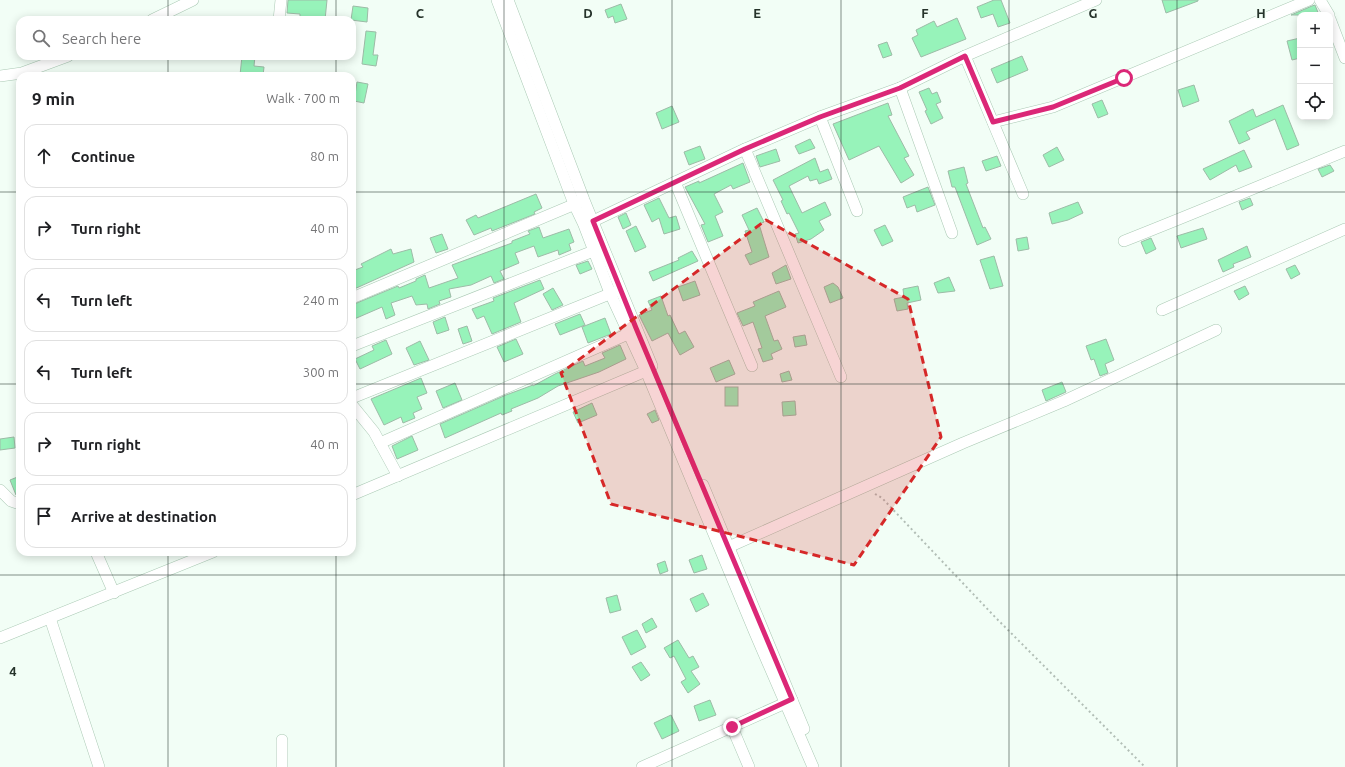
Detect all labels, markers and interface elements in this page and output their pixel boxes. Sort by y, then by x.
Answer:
text: C [416,6,425,20]
text: D [583,6,593,20]
text: E [753,6,761,20]
text: F [921,6,929,20]
text: G [1089,6,1098,20]
text: H [1256,6,1266,20]
map controls [1297,12,1333,120]
button: + [1297,12,1333,48]
search box [16,16,356,60]
icon: search [30,27,52,49]
text: Search here [62,30,141,47]
button: − [1297,48,1333,84]
route start [1115,69,1133,87]
button: locate [1297,84,1333,120]
text: 9 min [32,89,75,108]
text: Walk · 700 m [266,91,340,105]
icon: ahead [33,145,55,167]
text: Continue [71,148,135,165]
text: 80 m [310,149,339,163]
icon: right [33,217,55,239]
text: Turn right [71,220,141,237]
text: 40 m [310,221,339,235]
icon: left [33,289,55,311]
text: Turn left [71,292,132,309]
text: 240 m [303,293,339,307]
icon: left [33,361,55,383]
text: Turn left [71,364,132,381]
text: 300 m [303,365,339,379]
icon: right [33,433,55,455]
text: Turn right [71,436,141,453]
text: 40 m [310,437,339,451]
icon: arrive [33,505,55,527]
text: Arrive at destination [71,508,217,525]
text: 4 [9,664,17,678]
route end [723,718,741,736]

